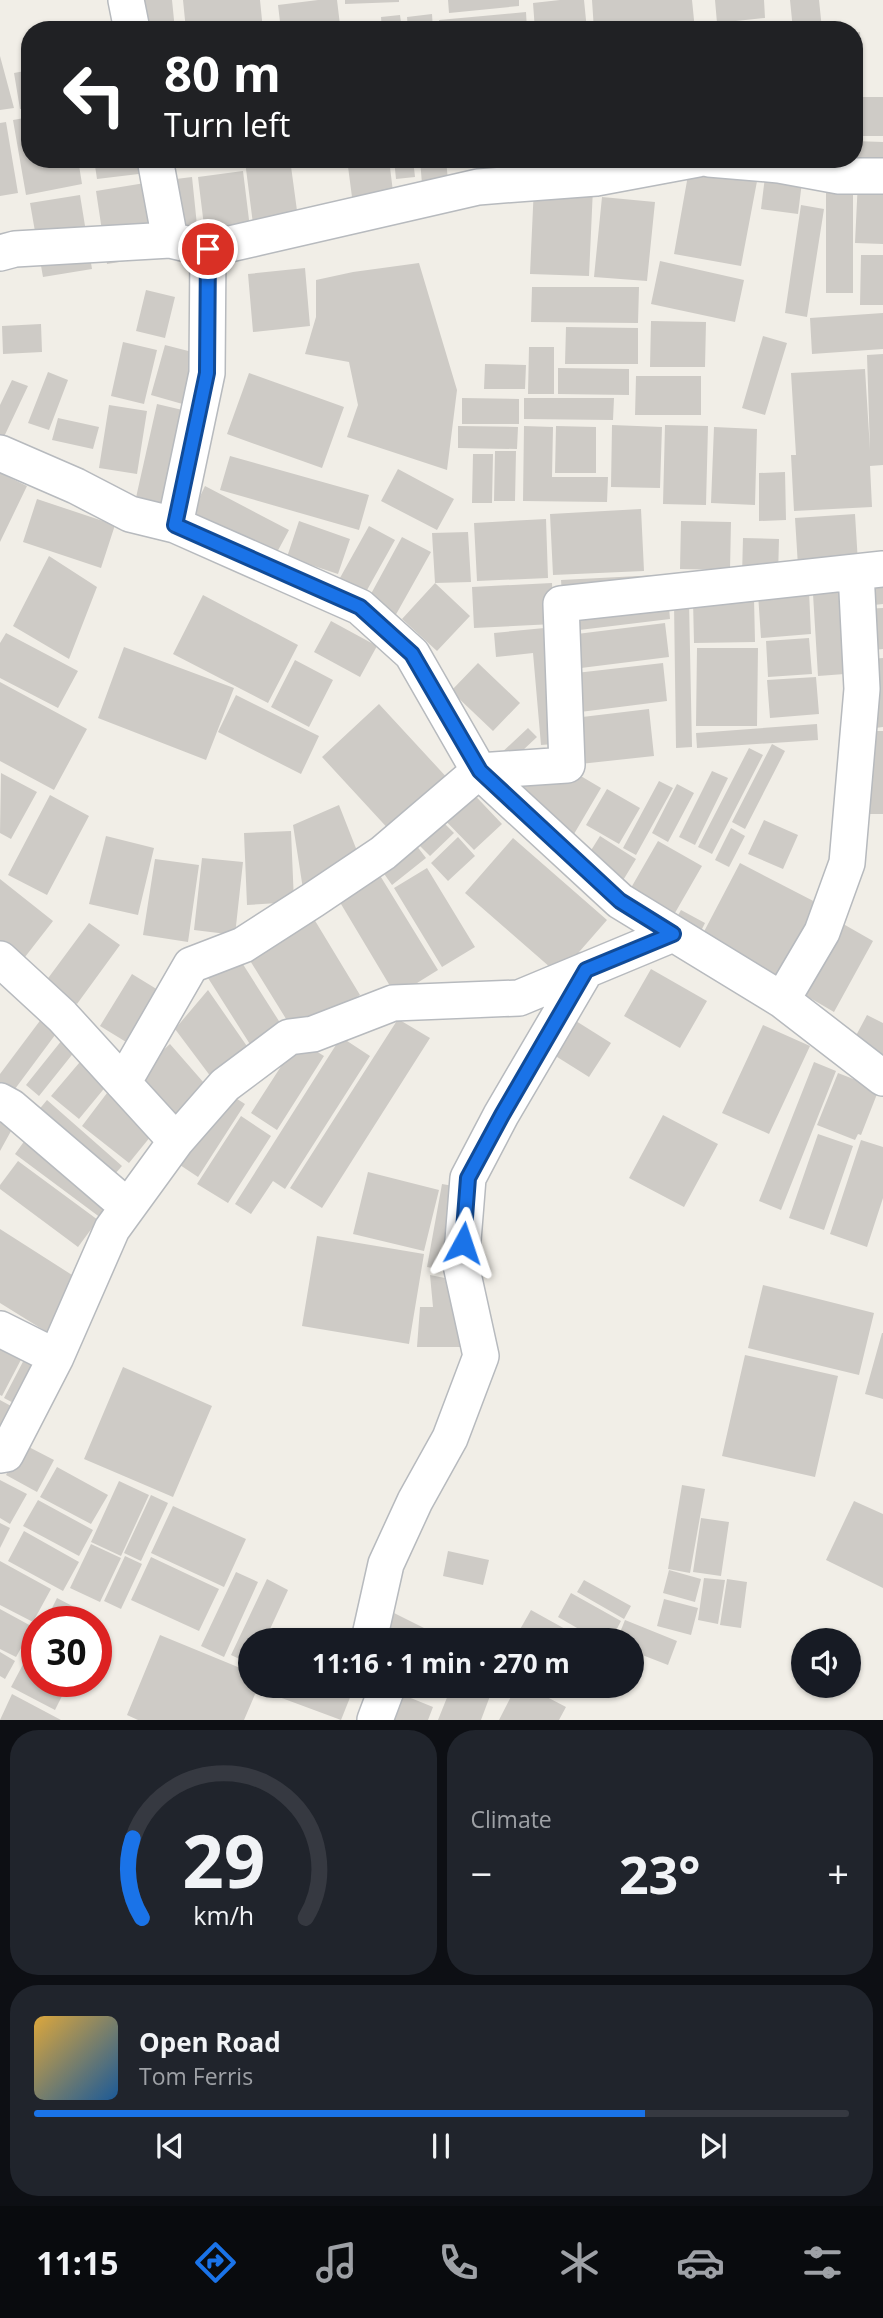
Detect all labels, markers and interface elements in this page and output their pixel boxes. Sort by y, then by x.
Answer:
text: 80 m [164,40,281,106]
icon: left [49,49,140,140]
text: Turn left [164,103,290,146]
pin [178,219,238,279]
icon: arrive [189,230,227,268]
position arrow [426,1206,500,1280]
speed limit sign: 30 [21,1606,112,1697]
map controls [791,1628,861,1698]
button: sound [791,1628,861,1698]
text: 11:16 · 1 min · 270 m [312,1645,570,1681]
text: Climate [471,1803,552,1835]
text: 29 [182,1811,265,1910]
text: 23° [619,1838,701,1909]
text: − [471,1847,492,1899]
text: + [827,1847,849,1899]
text: km/h [193,1898,254,1932]
text: Open Road [139,2024,281,2060]
text: Tom Ferris [139,2060,253,2092]
icon: previous [151,2127,189,2165]
icon: pause [422,2127,460,2165]
icon: next [694,2127,732,2165]
icon: directions [191,2238,240,2287]
icon: music [312,2238,361,2287]
icon: phone [434,2238,483,2287]
icon: climate [555,2238,604,2287]
icon: car [676,2238,725,2287]
icon: filters [798,2238,847,2287]
text: 11:15 [36,2241,119,2284]

